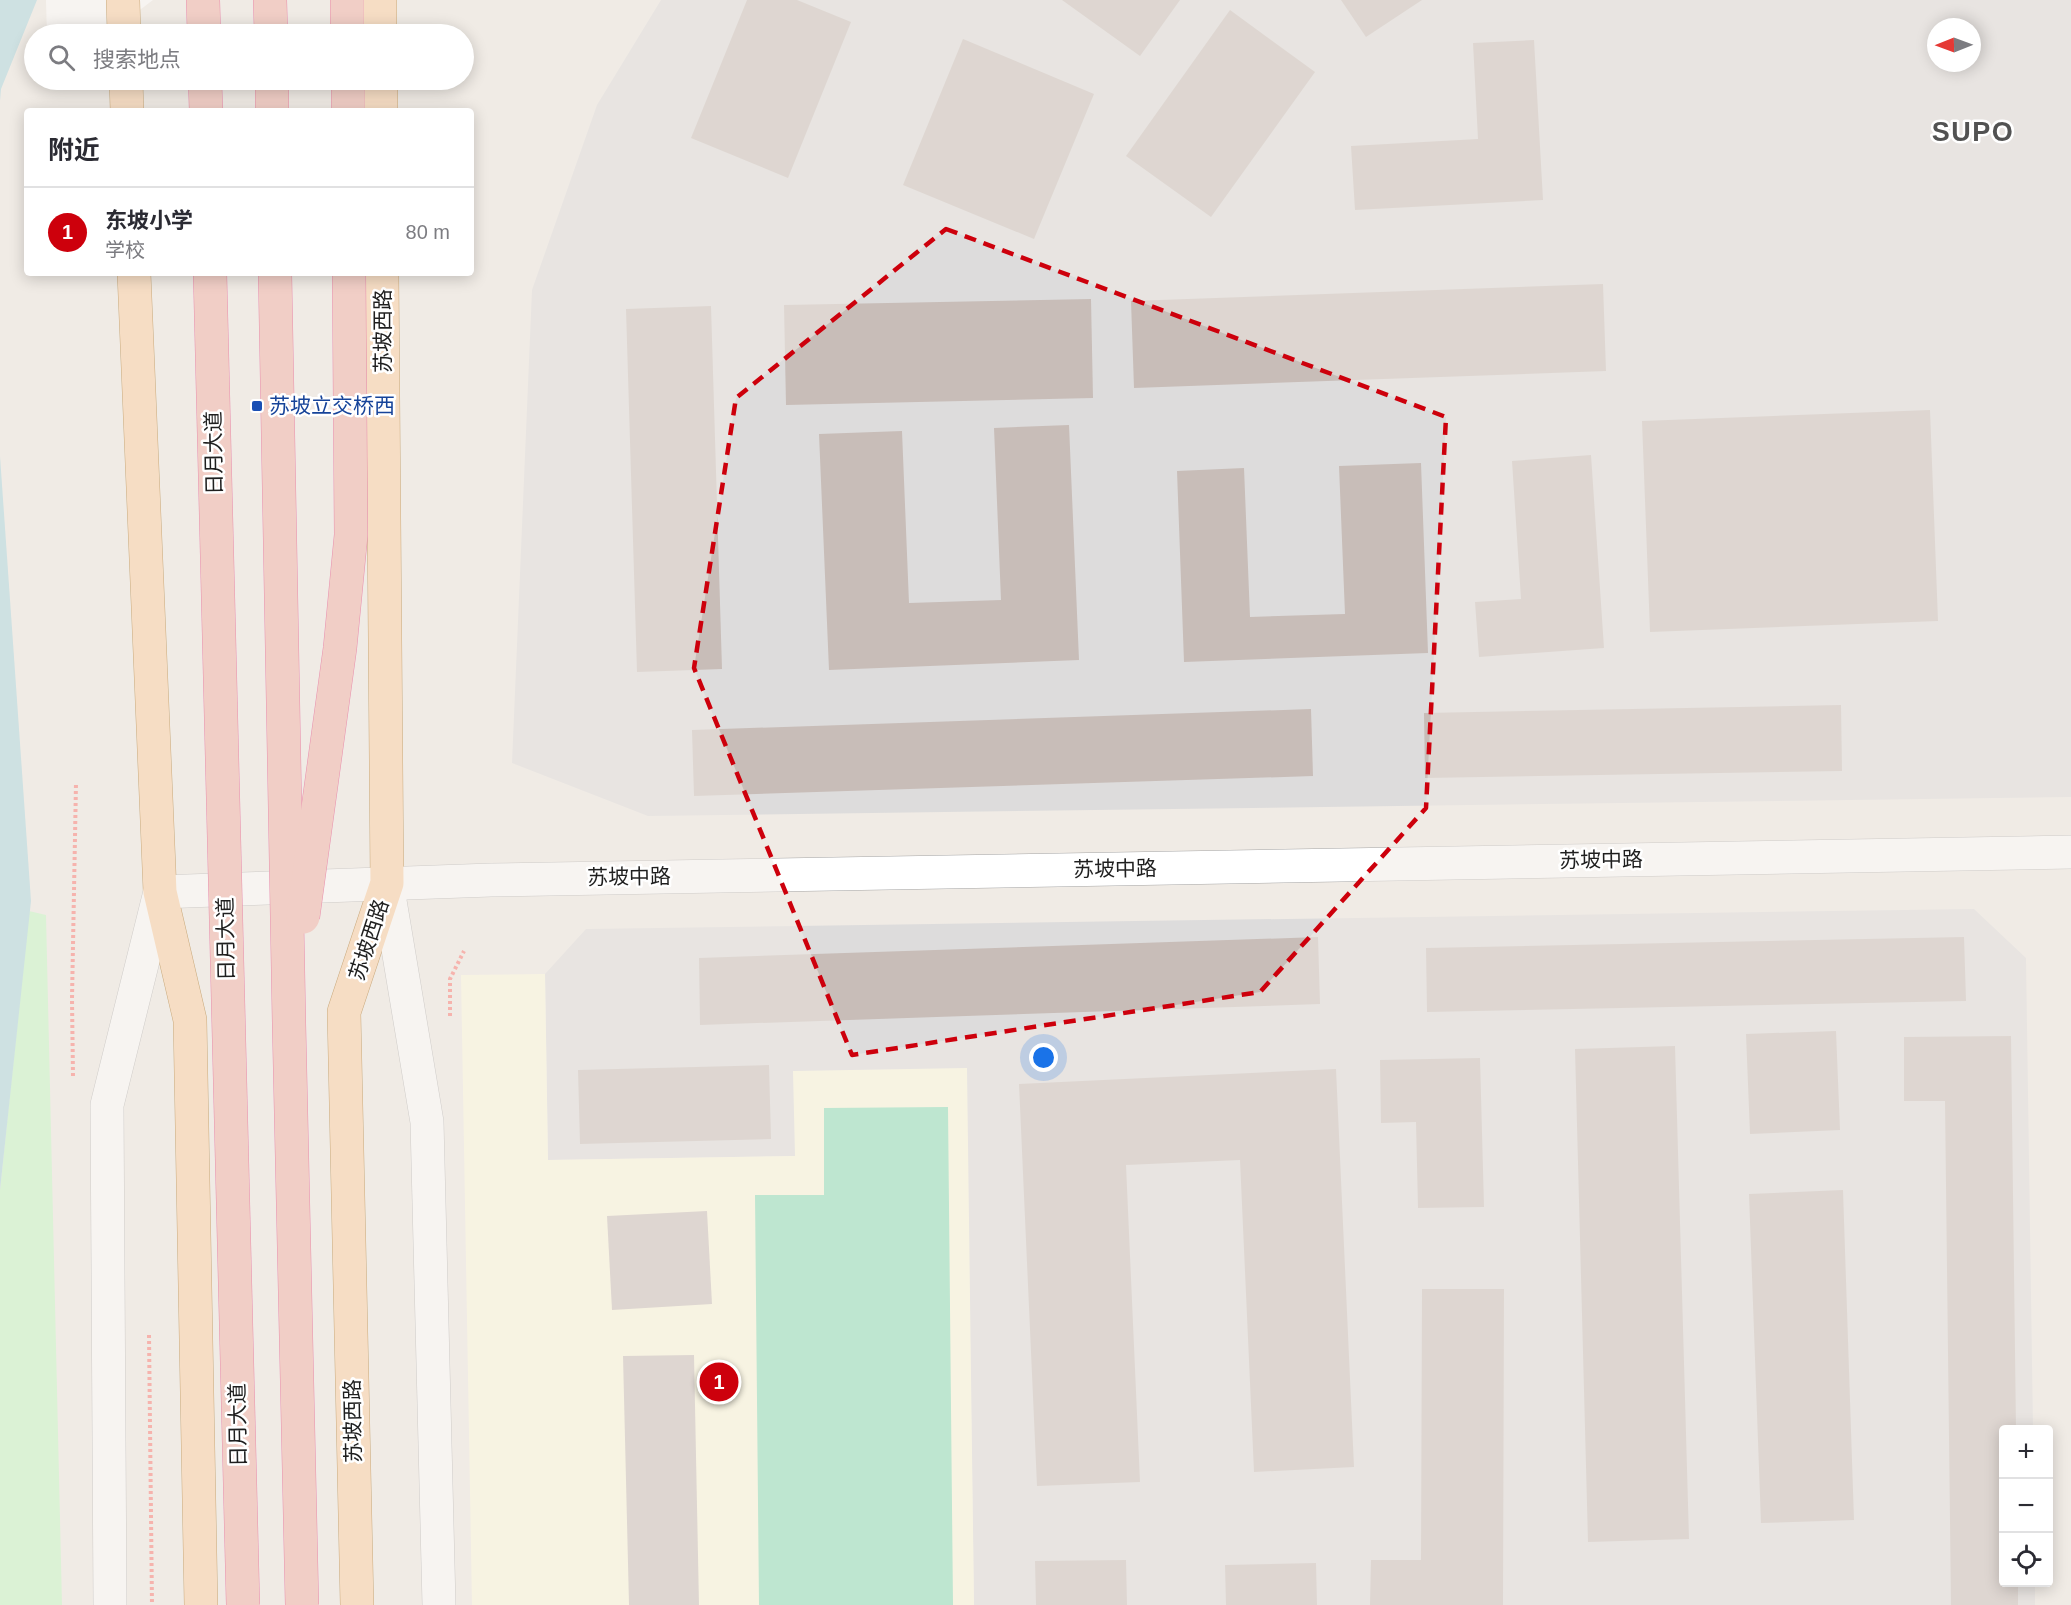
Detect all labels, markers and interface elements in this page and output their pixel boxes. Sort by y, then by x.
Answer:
north arrow [1927,18,1981,72]
search box [24,24,474,90]
icon: search [45,41,78,74]
text: 搜索地点 [93,47,181,72]
district label: SUPO [1932,117,2014,147]
text: 附近 [48,135,100,165]
text: 东坡小学 [105,208,193,233]
text: 1 [62,221,73,243]
text: 80 m [406,221,450,243]
text: 学校 [105,239,145,261]
street label: 苏坡西路 [371,289,394,373]
place label: 苏坡立交桥西 [269,394,395,417]
marker: 苏坡立交桥西 [250,399,264,413]
street label: 日月大道 [201,411,226,495]
street label: 苏坡中路 [1559,847,1643,872]
street label: 苏坡中路 [1073,856,1157,881]
street label: 苏坡中路 [587,864,671,889]
street label: 苏坡西路 [345,896,392,983]
street label: 日月大道 [213,897,238,981]
your location [1029,1043,1058,1072]
pin: 1 [700,1360,738,1404]
street label: 苏坡西路 [340,1379,365,1463]
street label: 日月大道 [225,1383,250,1467]
map controls [1999,1425,2053,1587]
button: + [1999,1425,2053,1479]
button: − [1999,1479,2053,1533]
button: locate [1999,1533,2053,1587]

